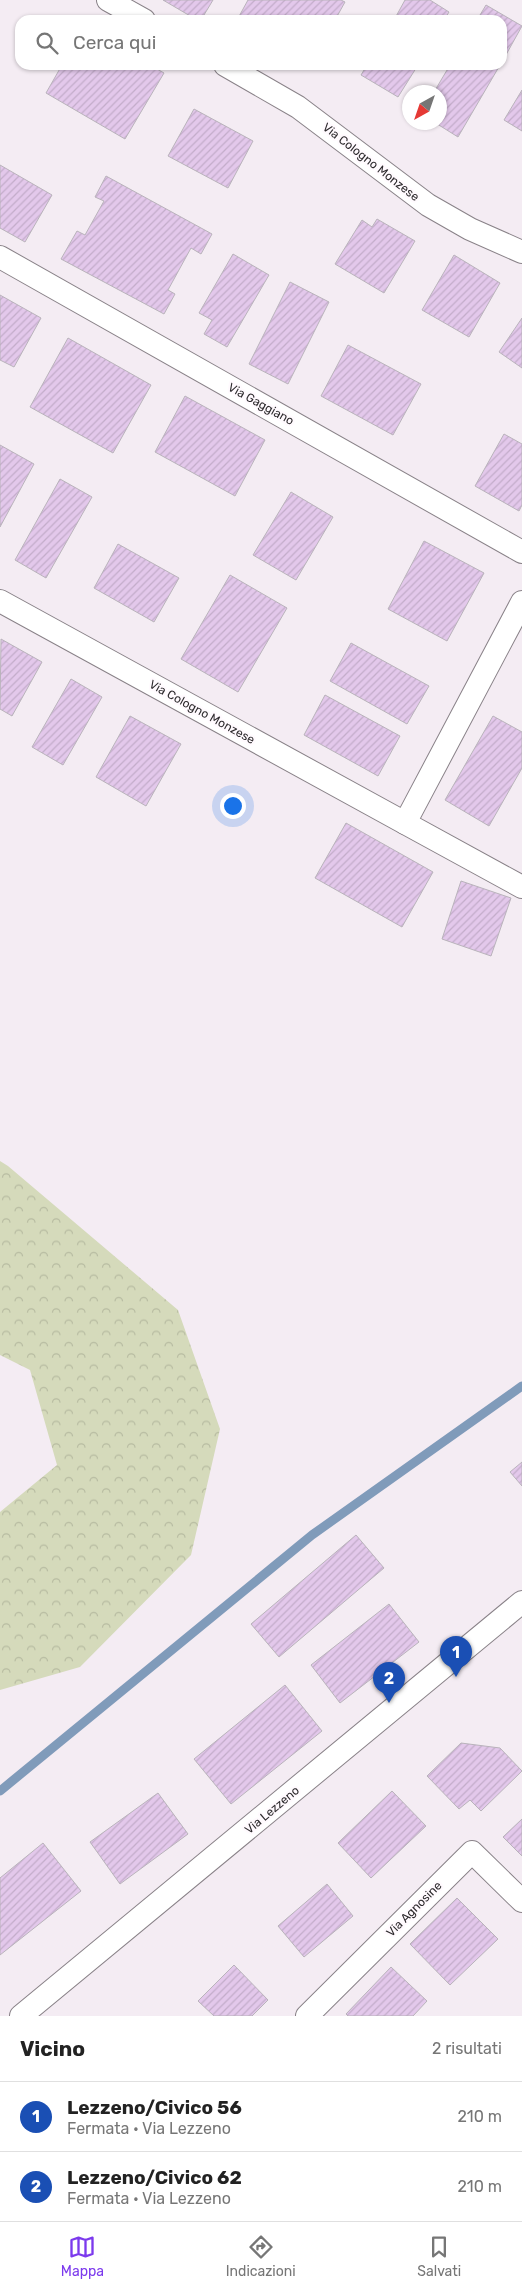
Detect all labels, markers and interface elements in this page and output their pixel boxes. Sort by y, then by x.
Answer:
search box [15,15,507,70]
icon: search [33,29,61,57]
text: Cerca qui [73,31,156,54]
north arrow [402,85,447,130]
street label: Via Cologno Monzese [320,120,422,204]
street label: Via Gaggiano [226,380,296,428]
street label: Via Cologno Monzese [147,677,257,747]
your location [220,793,246,819]
pin: 1 [440,1636,472,1677]
pin: 2 [373,1662,405,1703]
street label: Via Lezzeno [242,1783,302,1837]
street label: Via Agnosine [383,1878,445,1940]
text: Vicino [20,2036,85,2061]
text: 2 risultati [432,2039,502,2058]
text: Lezzeno/Civico 56 [67,2096,242,2119]
text: 1 [32,2107,40,2126]
text: 210 m [457,2107,502,2126]
text: Fermata · Via Lezzeno [67,2119,231,2138]
text: Lezzeno/Civico 62 [67,2166,242,2189]
text: 2 [31,2177,41,2196]
text: 210 m [457,2177,502,2196]
text: Fermata · Via Lezzeno [67,2189,231,2208]
tab: Mappa [61,2233,104,2280]
tab: Indicazioni [226,2233,296,2280]
tab: Salvati [417,2233,461,2280]

